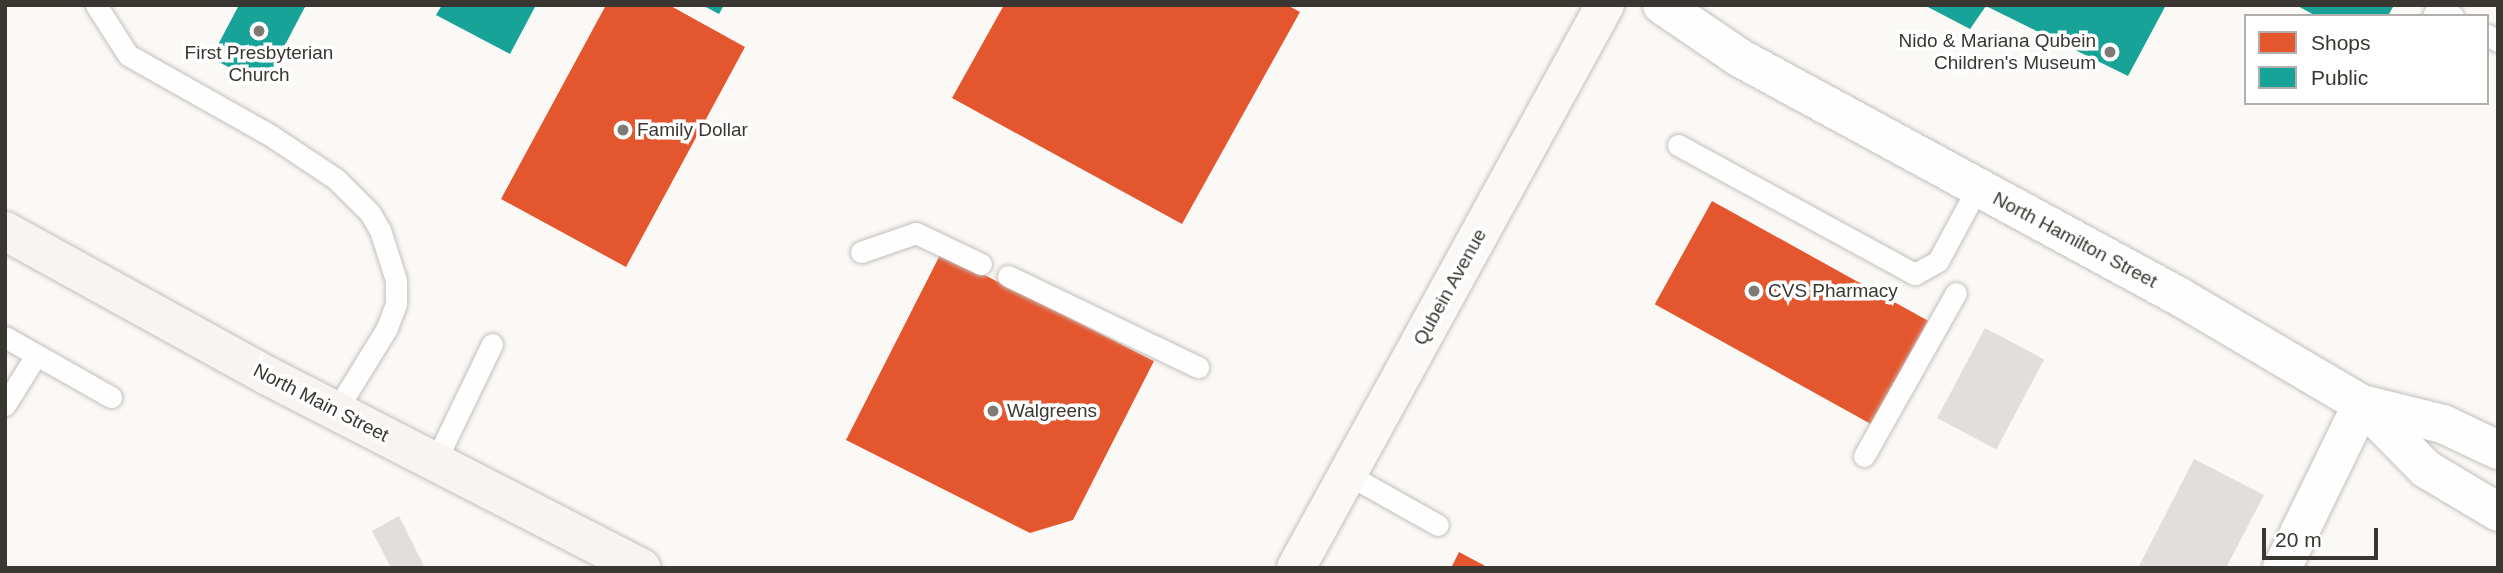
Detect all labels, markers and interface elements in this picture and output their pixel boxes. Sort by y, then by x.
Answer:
legend [2244,14,2489,105]
marker: First Presbyterian Church [251,23,267,39]
place label: Nido & Mariana Qubein Children's Museum [1899,30,2096,74]
text: Shops [2311,31,2371,54]
place label: First Presbyterian Church [185,42,333,86]
marker: Nido & Mariana Qubein Children's Museum [2102,44,2118,60]
text: Public [2311,66,2368,89]
place label: Family Dollar [637,119,748,141]
marker: Family Dollar [615,122,631,138]
street label: North Hamilton Street [1989,187,2161,293]
street label: Qubein Avenue [1408,224,1492,350]
place label: CVS Pharmacy [1768,280,1898,302]
marker: CVS Pharmacy [1746,283,1762,299]
street label: North Main Street [249,359,393,447]
place label: Walgreens [1007,400,1097,422]
marker: Walgreens [985,403,1001,419]
scale bar [2265,514,2380,558]
text: 20 m [2275,528,2322,551]

